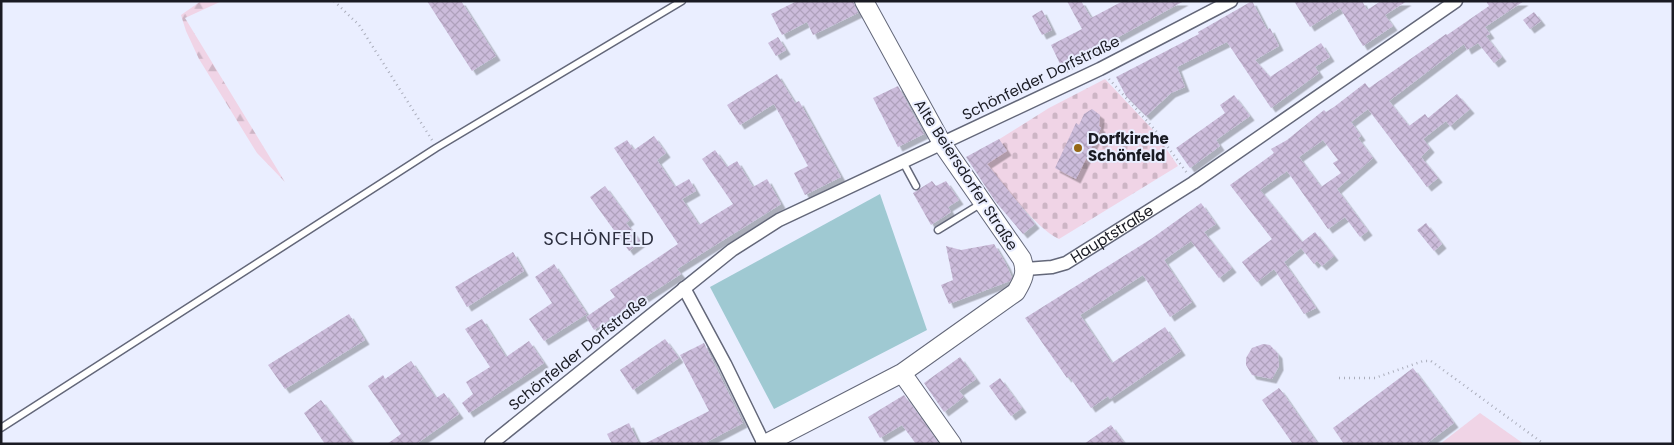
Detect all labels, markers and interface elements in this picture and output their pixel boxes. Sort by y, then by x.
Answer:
street label: Schönfelder Dorfstraße [958,30,1123,125]
street label: Alte Beiersdorfer Straße [910,95,1023,254]
place label: Dorfkirche Schönfeld [1088,128,1169,166]
marker: Dorfkirche Schönfeld [1072,142,1084,154]
street label: Hauptstraße [1066,200,1157,268]
district label: SCHÖNFELD [543,226,655,251]
street label: Schönfelder Dorfstraße [504,290,651,415]

